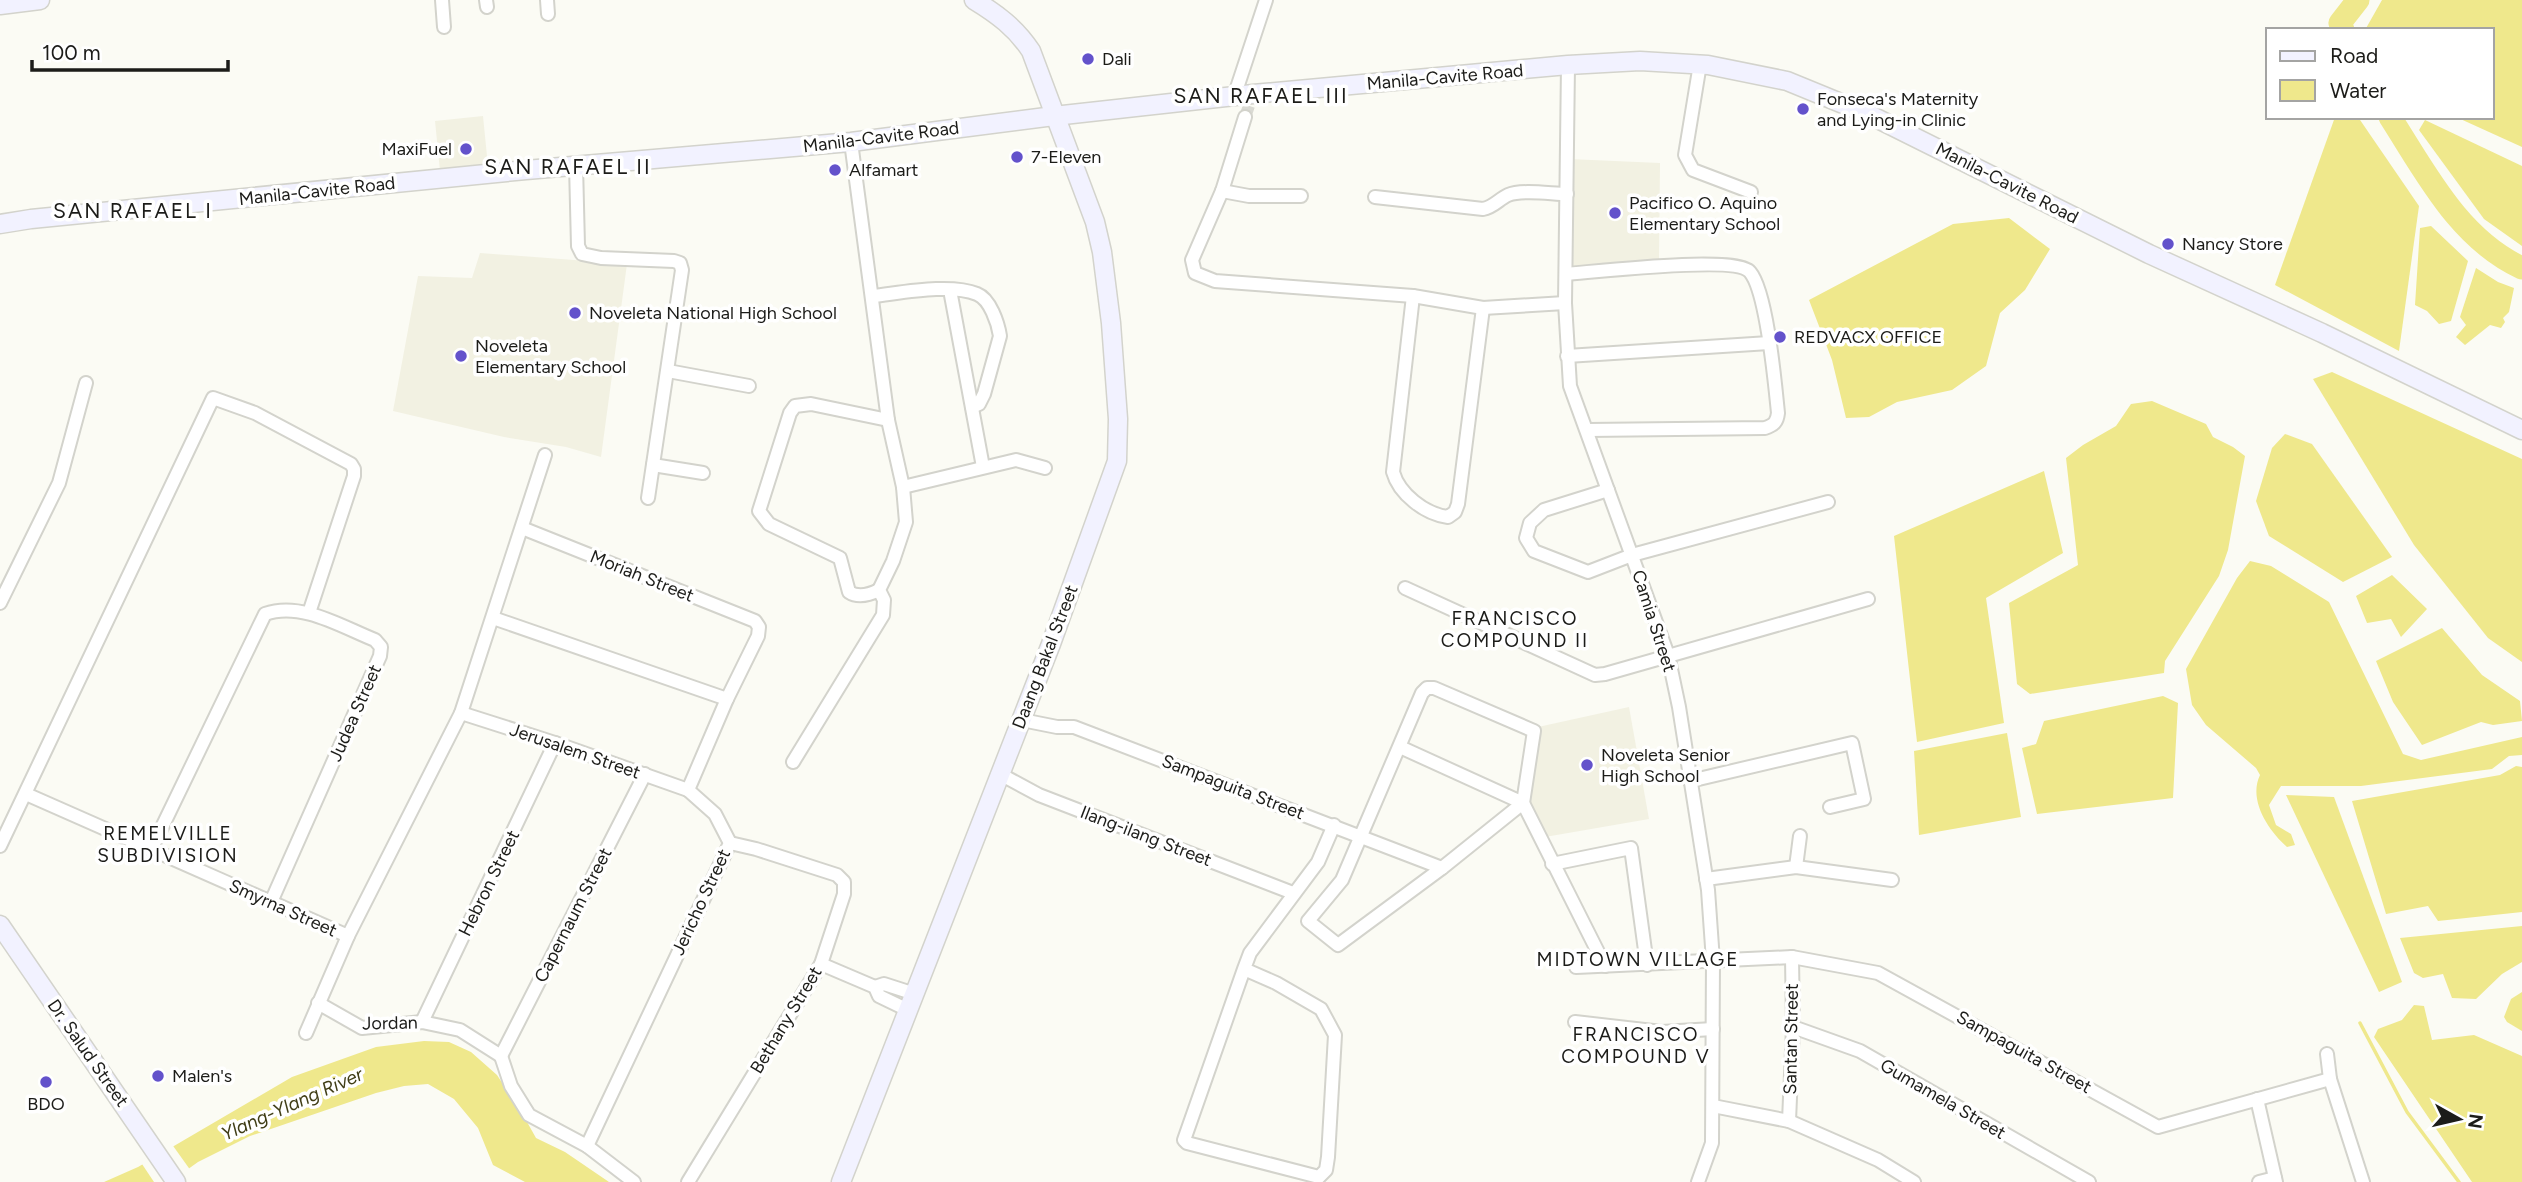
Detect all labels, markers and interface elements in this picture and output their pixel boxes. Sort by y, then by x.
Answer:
scale bar [32,28,228,72]
legend [2266,28,2494,119]
text: 100 m [42,40,101,65]
text: Road [2330,43,2378,68]
place label: Dali [1102,48,1132,70]
marker: Dali [1080,51,1096,67]
street label: Manila-Cavite Road [1366,59,1524,95]
text: Water [2330,78,2386,103]
district label: SAN RAFAEL III [1173,83,1349,108]
place label: Fonseca's Maternity and Lying-in Clinic [1817,88,1979,131]
marker: Fonseca's Maternity and Lying-in Clinic [1795,101,1811,117]
street label: Manila-Cavite Road [802,116,960,158]
street label: Manila-Cavite Road [1932,137,2082,229]
place label: MaxiFuel [381,138,452,160]
marker: MaxiFuel [458,141,474,157]
place label: 7-Eleven [1031,146,1101,168]
marker: 7-Eleven [1009,149,1025,165]
district label: SAN RAFAEL II [484,154,652,179]
place label: Alfamart [849,159,918,181]
marker: Alfamart [827,162,843,178]
street label: Manila-Cavite Road [238,172,396,210]
place label: Pacifico O. Aquino Elementary School [1629,192,1780,235]
district label: SAN RAFAEL I [53,198,213,223]
marker: Pacifico O. Aquino Elementary School [1607,205,1623,221]
place label: Nancy Store [2182,233,2283,255]
marker: Nancy Store [2160,236,2176,252]
place label: Noveleta National High School [589,302,837,324]
marker: Noveleta National High School [567,305,583,321]
place label: REDVACX OFFICE [1794,326,1942,348]
marker: REDVACX OFFICE [1772,329,1788,345]
place label: Noveleta Elementary School [475,335,626,378]
marker: Noveleta Elementary School [453,348,469,364]
street label: Moriah Street [587,545,697,607]
street label: Camia Street [1627,567,1681,675]
street label: Daang Bakal Street [1007,582,1083,732]
district label: FRANCISCO COMPOUND II [1441,607,1589,652]
street label: Judea Street [324,661,386,765]
street label: Jerusalem Street [507,718,643,784]
place label: Noveleta Senior High School [1601,744,1730,787]
street label: Sampaguita Street [1159,750,1308,824]
marker: Noveleta Senior High School [1579,757,1595,773]
street label: Ilang-ilang Street [1077,801,1215,871]
district label: REMELVILLE SUBDIVISION [97,822,239,867]
street label: Hebron Street [454,826,524,940]
street label: Capernaum Street [530,844,617,986]
street label: Jericho Street [667,845,735,959]
street label: Smyrna Street [226,874,341,942]
district label: MIDTOWN VILLAGE [1537,948,1739,971]
street label: Bethany Street [745,962,827,1078]
street label: Santan Street [1779,983,1803,1095]
street label: Dr. Salud Street [43,995,133,1111]
street label: Sampaguita Street [1953,1006,2096,1098]
street label: Jordan [362,1012,418,1034]
district label: FRANCISCO COMPOUND V [1561,1023,1711,1068]
street label: Gumamela Street [1876,1054,2010,1144]
water label: Ylang-Ylang River [218,1062,367,1146]
place label: Malen's [172,1065,232,1087]
marker: Malen's [150,1068,166,1084]
marker: BDO [38,1074,54,1090]
north arrow [2424,1084,2494,1154]
place label: BDO [27,1093,65,1115]
text: N [2463,1112,2488,1130]

